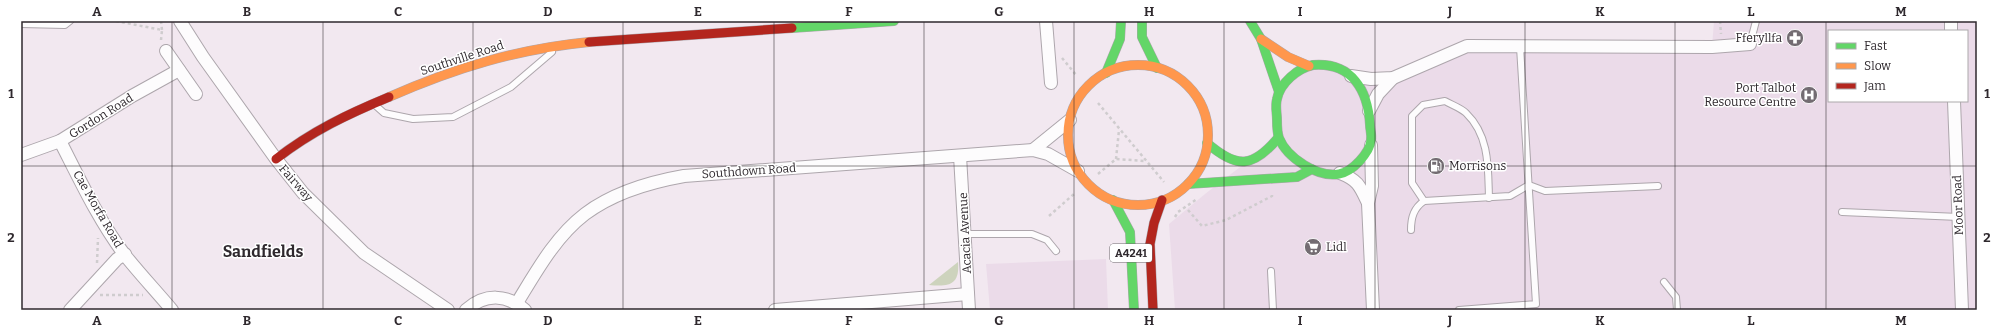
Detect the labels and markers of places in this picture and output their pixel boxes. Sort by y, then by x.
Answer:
pharmacy icon: Fferyllfa [1785,28,1805,48]
place label: Fferyllfa [1736,31,1782,45]
place label: Port Talbot Resource Centre [1704,81,1797,109]
hospital icon: Port Talbot Resource Centre [1799,85,1819,105]
fuel station icon: Morrisons [1426,156,1446,176]
place label: Morrisons [1449,159,1506,173]
supermarket icon: Lidl [1303,237,1323,257]
place label: Lidl [1326,240,1347,254]

